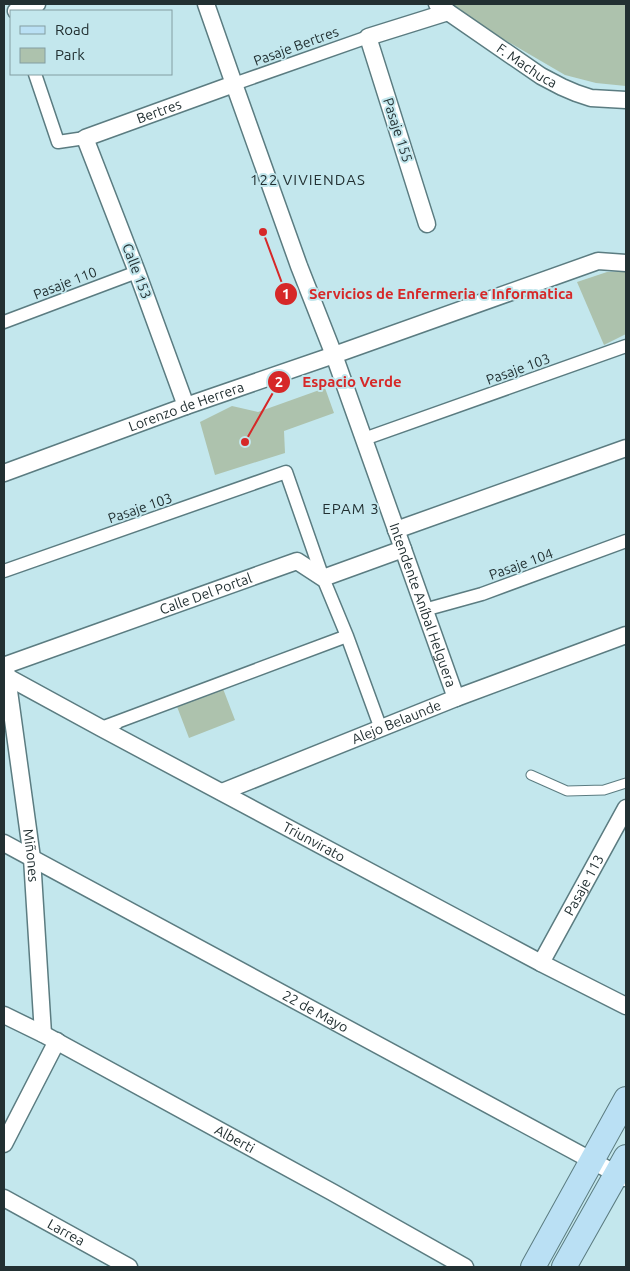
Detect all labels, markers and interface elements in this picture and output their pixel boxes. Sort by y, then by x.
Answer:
legend [10,10,172,75]
text: Road [55,21,90,38]
street label: Pasaje Bertres [251,23,341,69]
street label: F. Machuca [494,40,560,91]
text: Park [55,46,85,63]
street label: Bertres [134,96,183,127]
street label: Pasaje 155 [380,96,416,164]
district label: 122 VIVIENDAS [250,171,366,188]
street label: Calle 153 [119,241,155,301]
street label: Pasaje 110 [31,264,99,302]
callout: Servicios de Enfermeria e Informatica [274,279,583,309]
text: 1 [282,285,290,302]
text: Servicios de Enfermeria e Informatica [309,285,573,302]
street label: Pasaje 103 [484,350,552,388]
callout: Espacio Verde [267,367,411,397]
text: 2 [275,373,283,390]
text: Espacio Verde [302,373,402,390]
street label: Lorenzo de Herrera [126,379,246,434]
street label: Pasaje 103 [106,490,174,526]
district label: EPAM 3 [322,500,380,517]
street label: Intendente Aníbal Helguera [386,521,460,689]
street label: Pasaje 104 [487,545,555,583]
street label: Calle Del Portal [157,570,254,617]
street label: Alejo Belaunde [349,697,443,747]
street label: Triunvirato [280,819,348,865]
street label: Miñones [20,828,41,882]
street label: Pasaje 113 [561,852,607,918]
street label: 22 de Mayo [280,987,351,1036]
street label: Alberti [212,1122,258,1156]
street label: Larrea [45,1216,87,1249]

